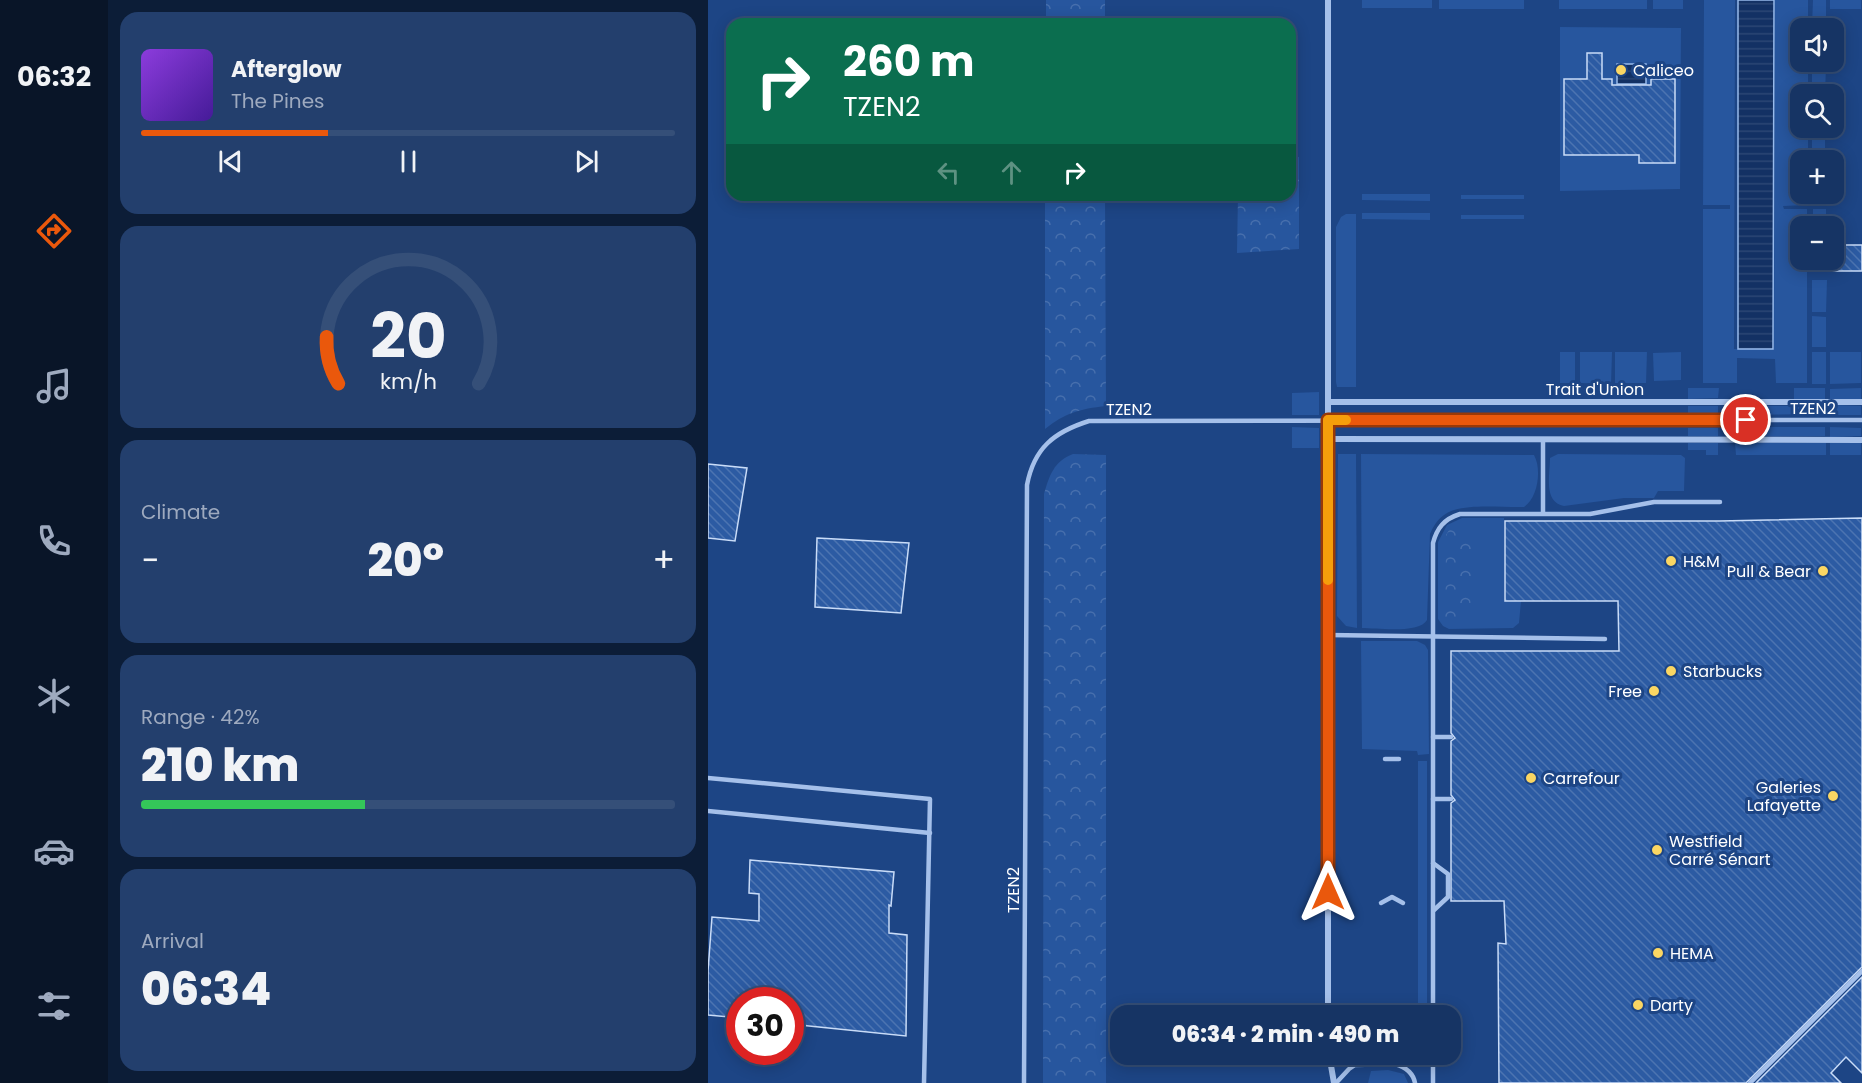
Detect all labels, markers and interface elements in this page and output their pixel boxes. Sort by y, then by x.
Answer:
map controls [1790,18,1844,270]
button: sound [1790,18,1844,72]
text: 260 m [843,32,975,91]
icon: right [744,42,822,120]
text: Afterglow [231,54,342,85]
text: 06:32 [17,58,91,95]
place label: Caliceo [1633,59,1694,82]
marker: Caliceo [1614,63,1628,77]
button: search [1790,84,1844,138]
text: The Pines [231,87,325,115]
text: TZEN2 [843,88,921,125]
icon: previous [214,145,247,178]
icon: pause [392,145,425,178]
icon: next [570,145,603,178]
button: + [1790,150,1844,204]
icon: left [932,156,965,189]
icon: ahead [995,156,1028,189]
icon: right [1058,156,1091,189]
icon: directions [33,210,75,252]
button: − [1790,216,1844,270]
text: 20 [370,292,446,380]
icon: music [33,365,75,407]
text: km/h [379,367,437,398]
street label: Trait d'Union [1546,378,1644,401]
pin [1720,394,1771,445]
street label: TZEN2 [1790,397,1836,420]
street label: TZEN2 [1106,398,1152,421]
icon: arrive [1729,403,1762,436]
text: Climate [141,498,220,526]
icon: phone [33,520,75,562]
text: 20° [367,529,444,592]
text: − [141,537,159,584]
text: + [652,537,675,584]
place label: H&M [1683,550,1720,573]
marker: H&M [1664,554,1678,568]
place label: Pull & Bear [1727,560,1811,583]
marker: Pull & Bear [1816,564,1830,578]
place label: Starbucks [1683,660,1762,683]
marker: Starbucks [1664,664,1678,678]
icon: climate [33,675,75,717]
place label: Free [1608,680,1642,703]
marker: Free [1647,684,1661,698]
text: Range · 42% [141,703,260,731]
text: 210 km [141,734,299,797]
place label: Carrefour [1543,767,1620,790]
marker: Carrefour [1524,771,1538,785]
place label: Galeries Lafayette [1747,776,1821,817]
marker: Galeries Lafayette [1826,789,1840,803]
icon: car [33,830,75,872]
place label: Westfield Carré Sénart [1669,830,1771,871]
marker: Westfield Carré Sénart [1650,843,1664,857]
position arrow [1296,860,1360,924]
street label: TZEN2 [1002,867,1025,913]
text: Arrival [141,927,204,955]
place label: HEMA [1670,942,1714,965]
marker: HEMA [1651,946,1665,960]
text: 06:34 [141,958,271,1021]
icon: filters [33,985,75,1027]
speed limit sign: 30 [726,987,804,1065]
place label: Darty [1650,994,1693,1017]
marker: Darty [1631,998,1645,1012]
text: 06:34 · 2 min · 490 m [1172,1019,1399,1050]

